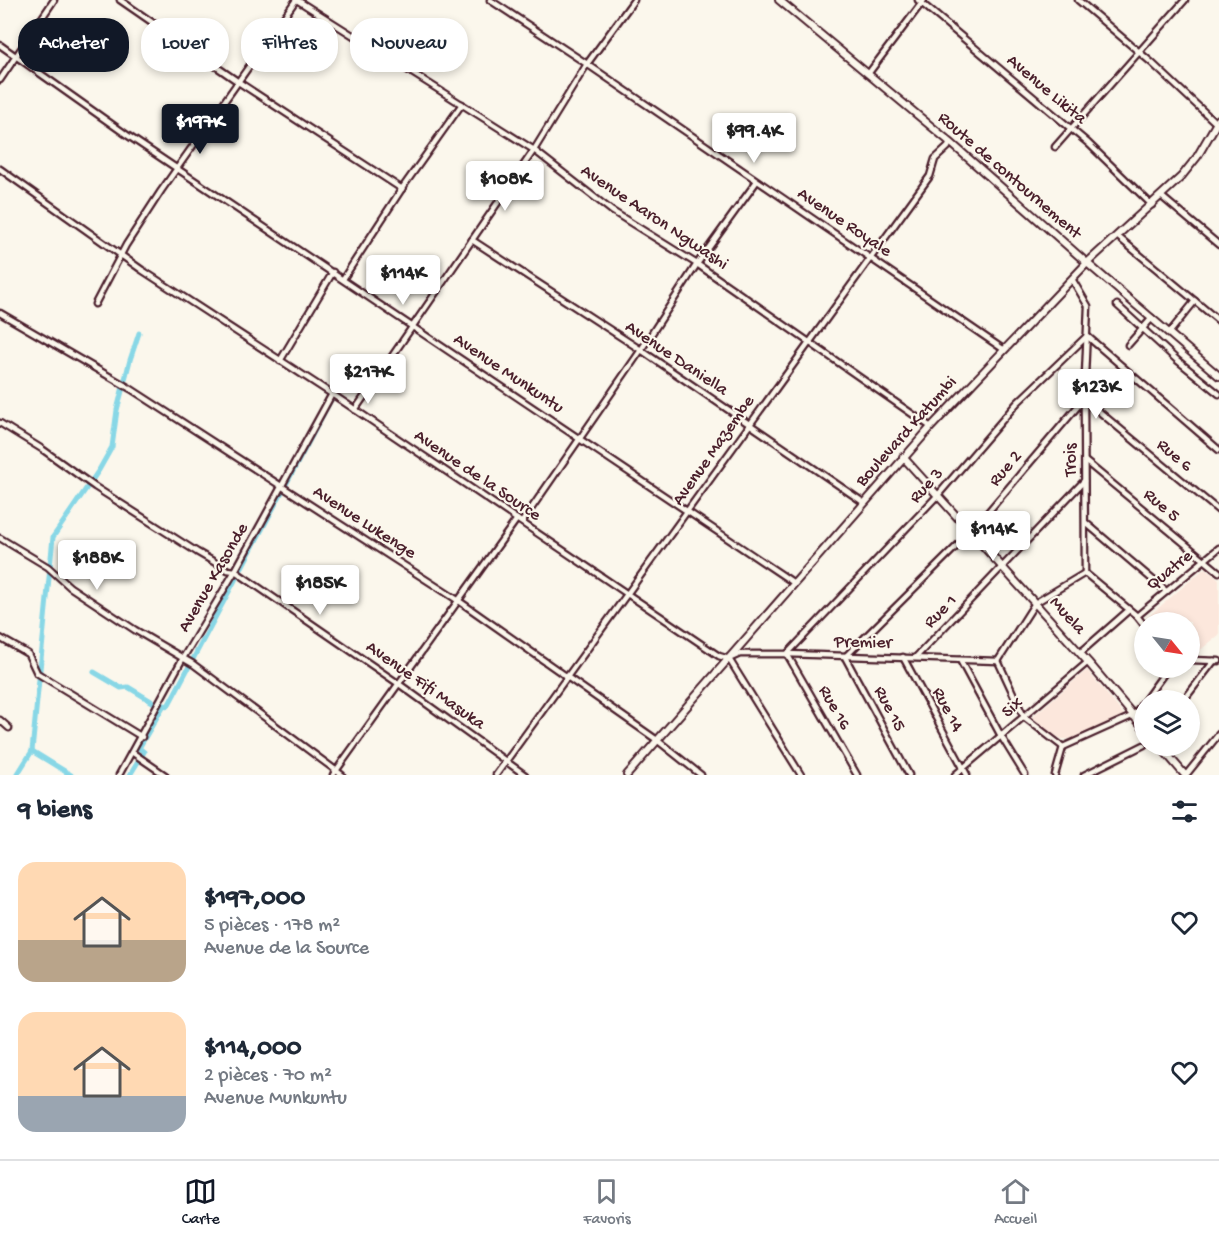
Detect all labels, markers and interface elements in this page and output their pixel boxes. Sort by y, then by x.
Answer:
chip: Acheter [18,18,129,72]
chip: Louer [141,18,229,72]
chip: Filtres [241,18,338,72]
chip: Nouveau [350,18,468,72]
street label: Avenue Likita [1002,50,1091,130]
pin: $197K [158,104,242,155]
street label: Route de contournement [933,108,1086,245]
text: $197K [176,112,224,135]
pin: $99.4K [705,113,803,164]
text: $99.4K [726,121,782,144]
pin: $108K [463,161,547,212]
street label: Avenue Aaron Ngwashi [576,161,732,275]
text: $108K [480,169,530,192]
street label: Avenue Royale [793,184,896,263]
pin: $114K [361,255,445,306]
text: $114K [380,263,426,286]
street label: Avenue Daniella [620,317,732,402]
street label: Avenue Munkuntu [449,329,568,419]
pin: $217K [326,354,410,405]
text: $217K [344,362,392,385]
pin: $123K [1054,369,1138,420]
street label: Boulevard Katumbi [851,372,962,492]
text: $123K [1072,377,1120,400]
street label: Avenue Mazembe [668,391,760,510]
street label: Avenue de la Source [410,426,545,527]
street label: Rue 6 [1152,435,1197,478]
street label: Trois [1061,442,1082,478]
street label: Rue 2 [985,447,1027,491]
street label: Rue 3 [906,464,948,508]
street label: Avenue Lukenge [308,482,420,565]
street label: Rue 5 [1139,485,1183,527]
pin: $114K [951,511,1035,562]
street label: Avenue Kasonde [174,519,254,636]
text: $114K [970,519,1016,542]
pin: $188K [55,540,139,591]
street label: Quatre [1143,546,1198,596]
text: $188K [72,548,122,571]
pin: $185K [278,565,362,616]
text: $185K [295,573,345,596]
street label: Rue 1 [920,591,962,633]
street label: Muela [1044,593,1090,640]
north arrow [1134,612,1200,678]
map controls [1134,612,1200,756]
street label: Premier [833,632,894,654]
street label: Avenue Fifi Masuka [361,637,490,736]
street label: Rue 16 [813,682,855,735]
street label: Rue 15 [868,683,910,735]
street label: Rue 14 [927,684,968,736]
button: layers [1134,690,1200,756]
street label: Six [998,693,1028,723]
icon: filters [1168,795,1201,828]
text: 9 biens [18,796,92,827]
text: $197,000 [204,884,305,915]
icon: home [66,886,138,958]
icon: heart [1168,906,1201,939]
text: 5 pièces · 178 m² [204,915,340,938]
text: Avenue de la Source [204,938,369,961]
text: $114,000 [204,1034,301,1065]
icon: home [66,1036,138,1108]
icon: heart [1168,1056,1201,1089]
text: 2 pièces · 70 m² [204,1065,332,1088]
text: Avenue Munkuntu [204,1088,347,1111]
tab: Carte [182,1175,220,1230]
tab: Favoris [583,1175,631,1230]
tab: Accueil [994,1175,1037,1230]

